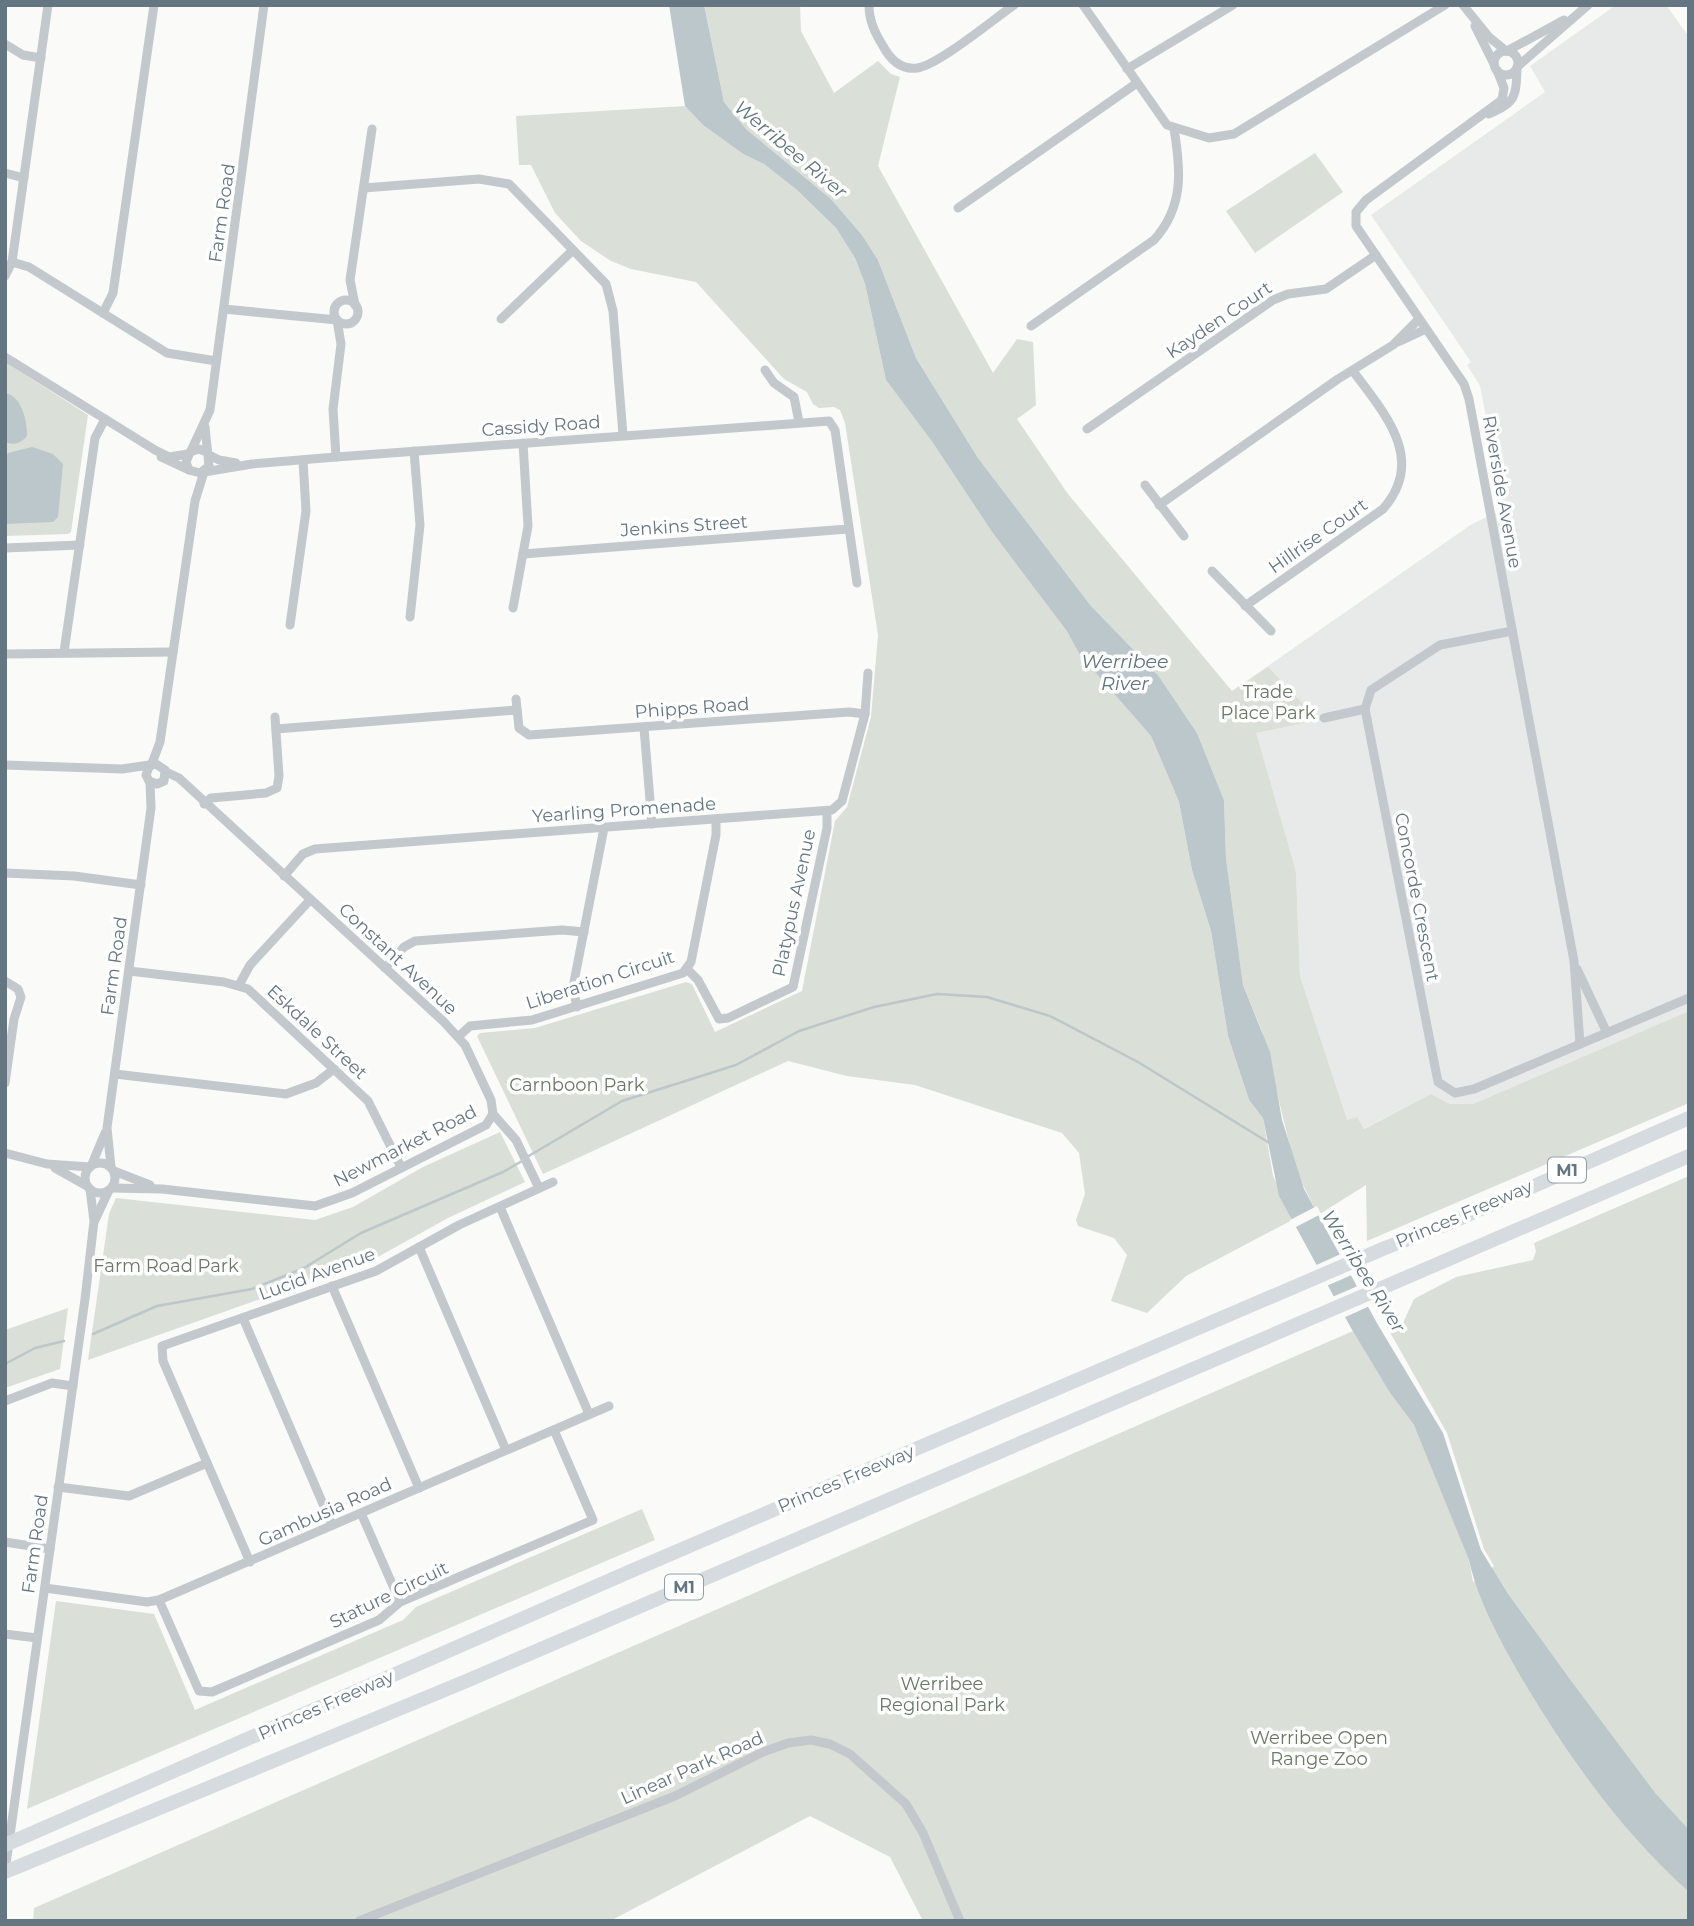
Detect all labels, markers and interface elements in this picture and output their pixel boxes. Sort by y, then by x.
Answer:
water label: Werribee River [730,96,852,203]
street label: Farm Road [204,162,240,264]
street label: Kayden Court [1162,277,1276,363]
street label: Cassidy Road [481,411,601,441]
street label: Riverside Avenue [1478,414,1526,570]
street label: Hillrise Court [1264,494,1372,578]
street label: Jenkins Street [619,511,748,541]
water label: Werribee River [1081,650,1169,695]
park label: Trade Place Park [1220,681,1316,724]
street label: Phipps Road [634,693,750,723]
street label: Yearling Promenade [531,793,717,827]
street label: Concorde Crescent [1390,811,1444,983]
street label: Platypus Avenue [768,827,820,979]
street label: Constant Avenue [334,898,462,1020]
street label: Farm Road [96,915,132,1017]
street label: Liberation Circuit [523,946,677,1014]
street label: Eskdale Street [262,980,372,1084]
park label: Carnboon Park [509,1074,645,1096]
street label: Newmarket Road [329,1100,481,1192]
road number: M1 [1548,1158,1586,1182]
street label: Princes Freeway [1392,1175,1536,1253]
water label: Werribee River [1317,1206,1411,1337]
street label: Lucid Avenue [256,1243,378,1305]
park label: Farm Road Park [93,1255,239,1277]
street label: Princes Freeway [774,1440,918,1518]
street label: Gambusia Road [255,1473,395,1551]
street label: Farm Road [17,1493,53,1595]
street label: Stature Circuit [326,1557,452,1633]
road number: M1 [665,1574,703,1600]
street label: Princes Freeway [255,1665,397,1745]
park label: Werribee Regional Park [879,1673,1005,1716]
street label: Linear Park Road [617,1727,767,1809]
park label: Werribee Open Range Zoo [1250,1727,1388,1770]

